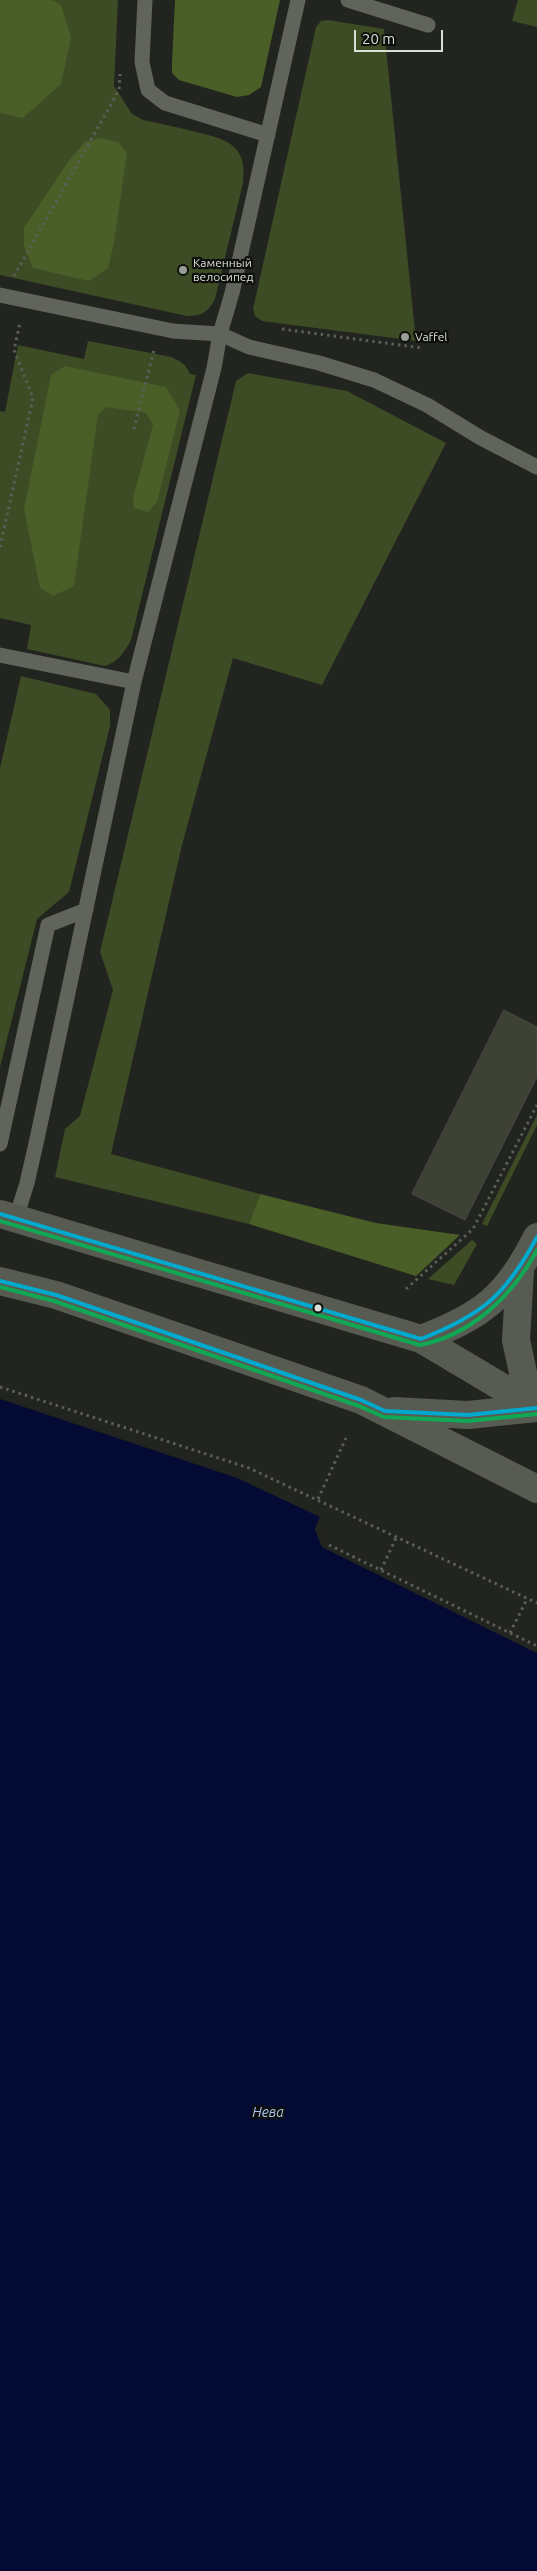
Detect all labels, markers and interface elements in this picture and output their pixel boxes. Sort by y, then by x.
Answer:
scale bar [357,20,446,52]
text: 20 m [362,30,395,47]
place label: Каменный велосипед [193,256,254,284]
marker: Каменный велосипед [177,264,189,276]
place label: Vaffel [415,330,447,344]
marker: Vaffel [399,331,411,343]
unlabelled marker [313,1303,323,1313]
water label: Нева [252,2104,284,2120]

